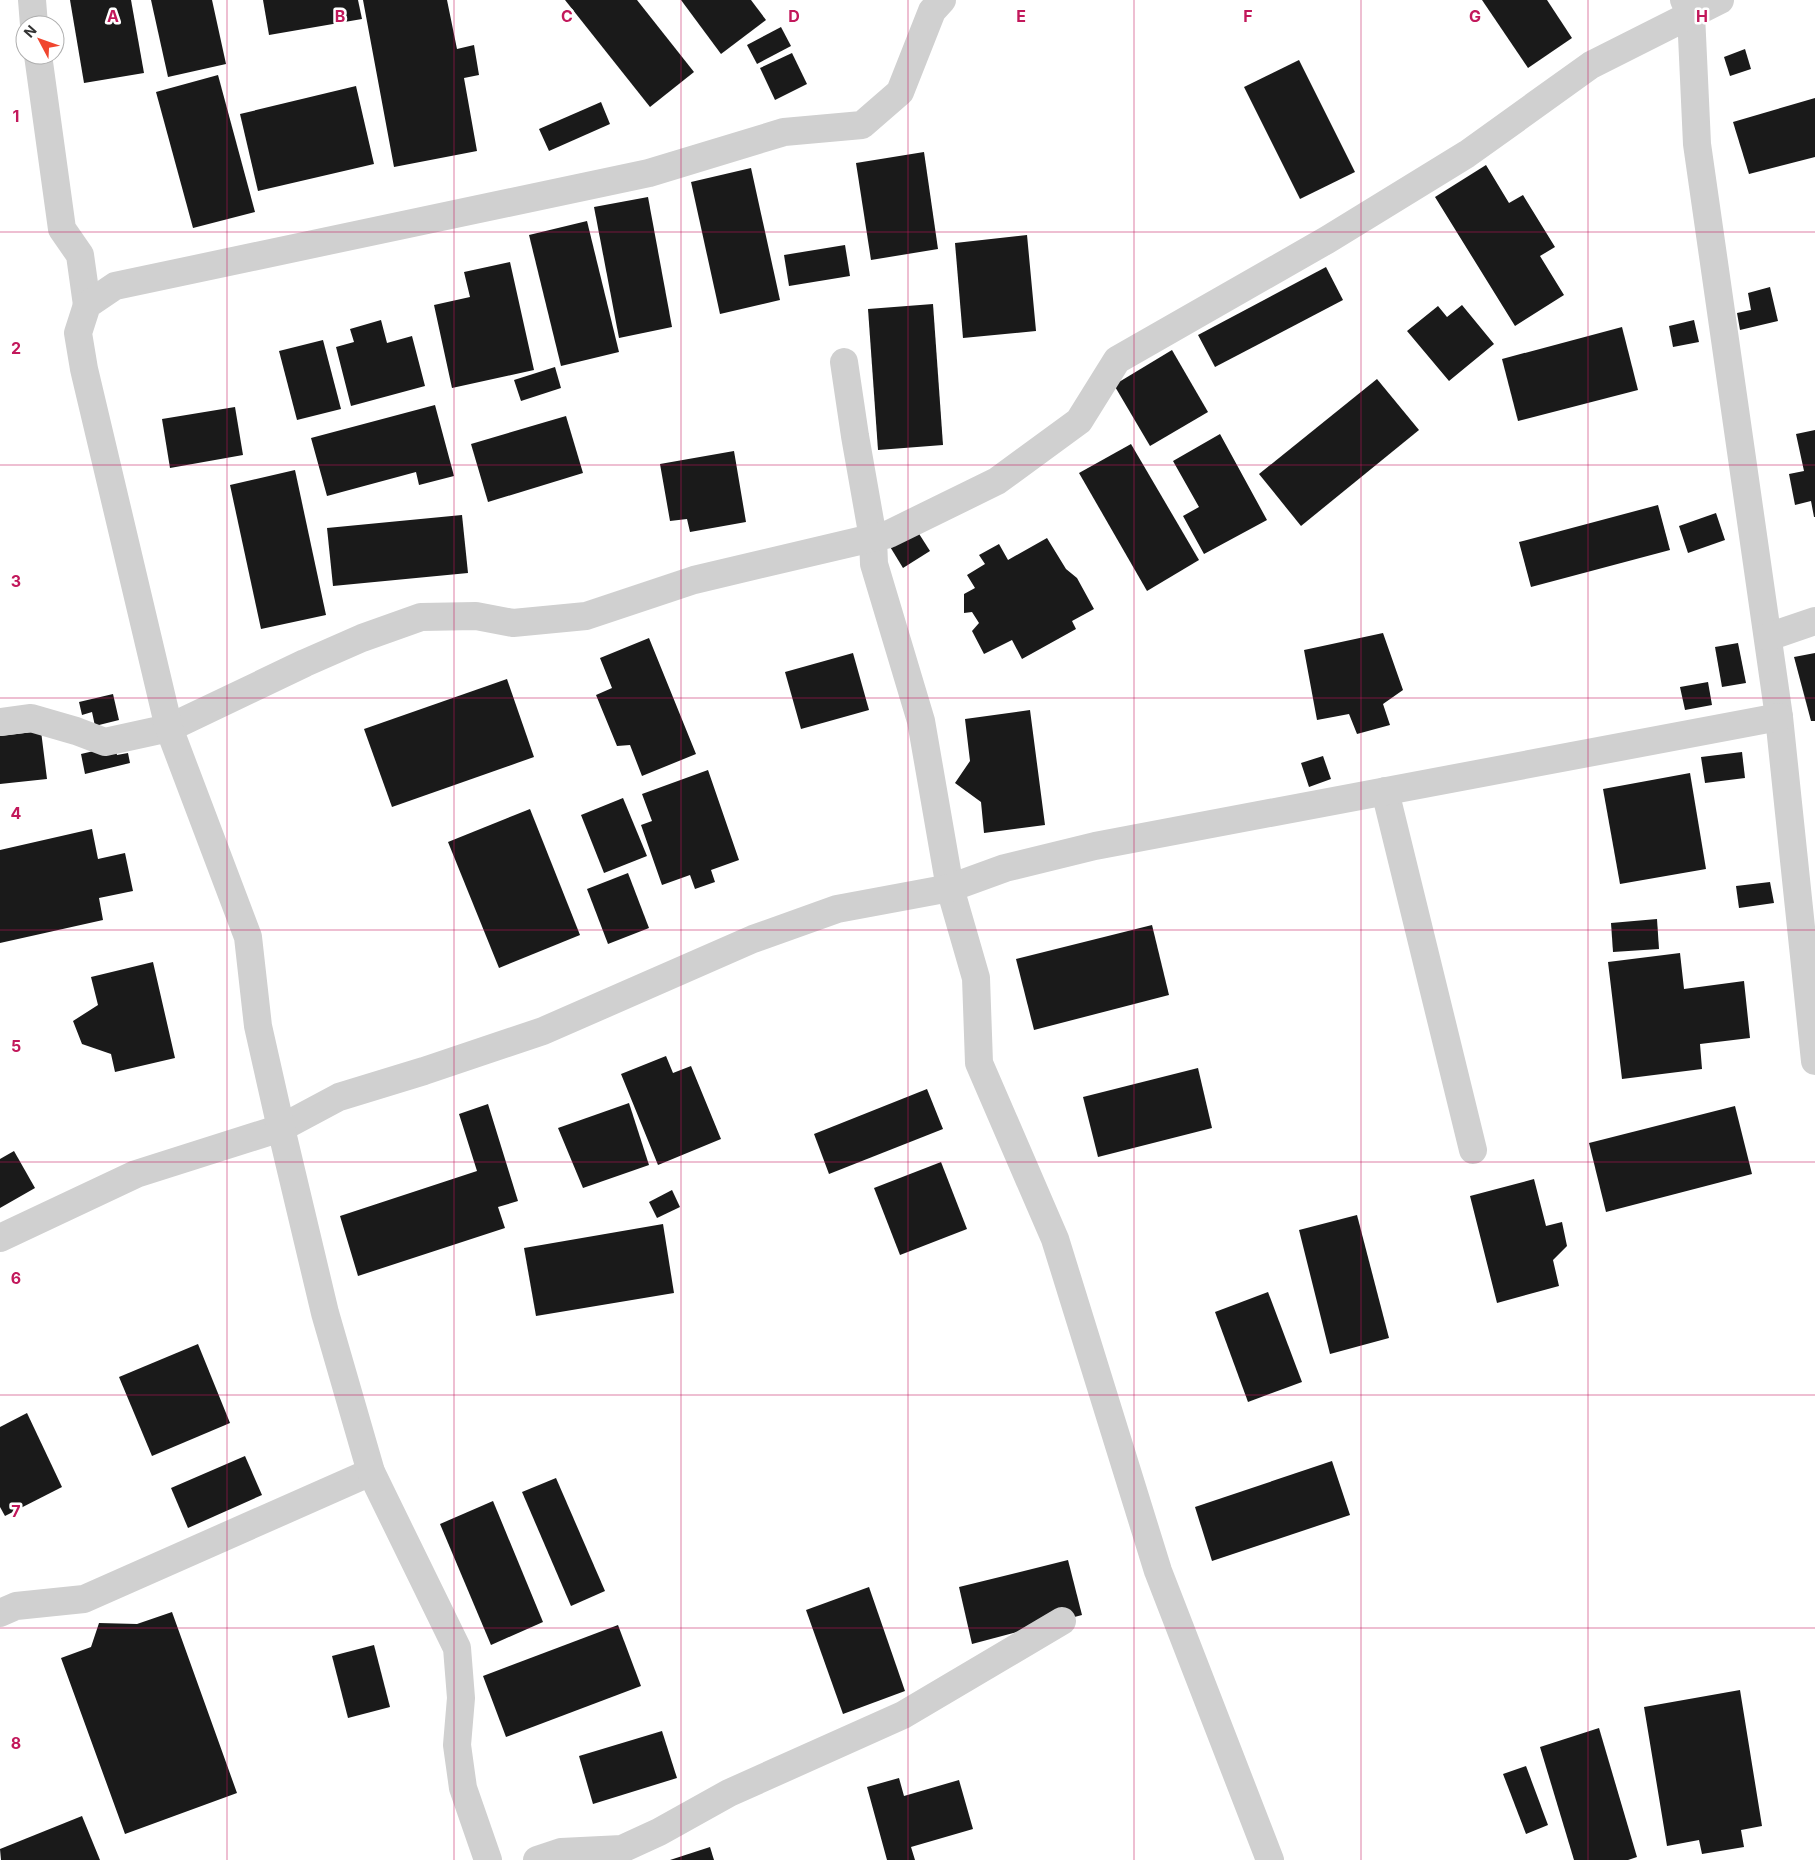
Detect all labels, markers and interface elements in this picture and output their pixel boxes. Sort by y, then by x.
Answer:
text: A [107,6,119,26]
text: B [335,6,345,26]
text: C [561,6,573,26]
text: D [788,6,800,26]
text: E [1016,6,1026,26]
text: F [1243,6,1253,26]
text: G [1469,6,1481,26]
text: H [1696,6,1708,26]
north arrow [15,15,65,65]
text: N [20,22,40,41]
text: 1 [13,106,19,126]
text: 2 [11,338,21,358]
text: 3 [11,571,21,591]
text: 4 [11,803,22,823]
text: 5 [11,1036,21,1056]
text: 6 [11,1268,21,1288]
text: 7 [11,1501,21,1521]
text: 8 [11,1733,21,1753]

